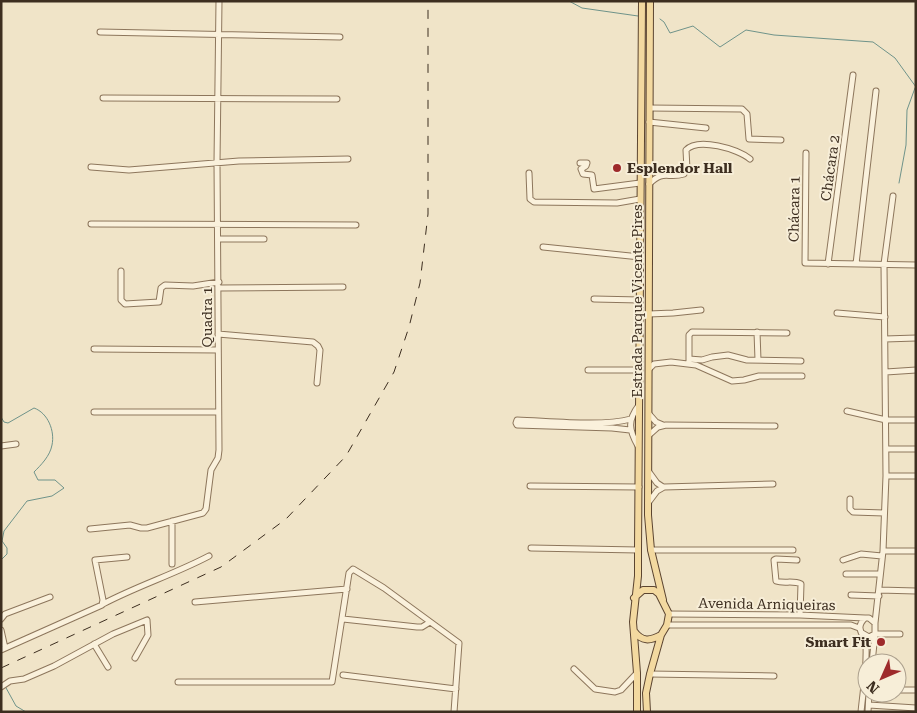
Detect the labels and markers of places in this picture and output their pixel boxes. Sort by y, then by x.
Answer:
place label: Esplendor Hall [627,160,733,176]
marker: Esplendor Hall [611,162,623,174]
place label: Smart Fit [806,634,871,650]
marker: Smart Fit [875,636,887,648]

